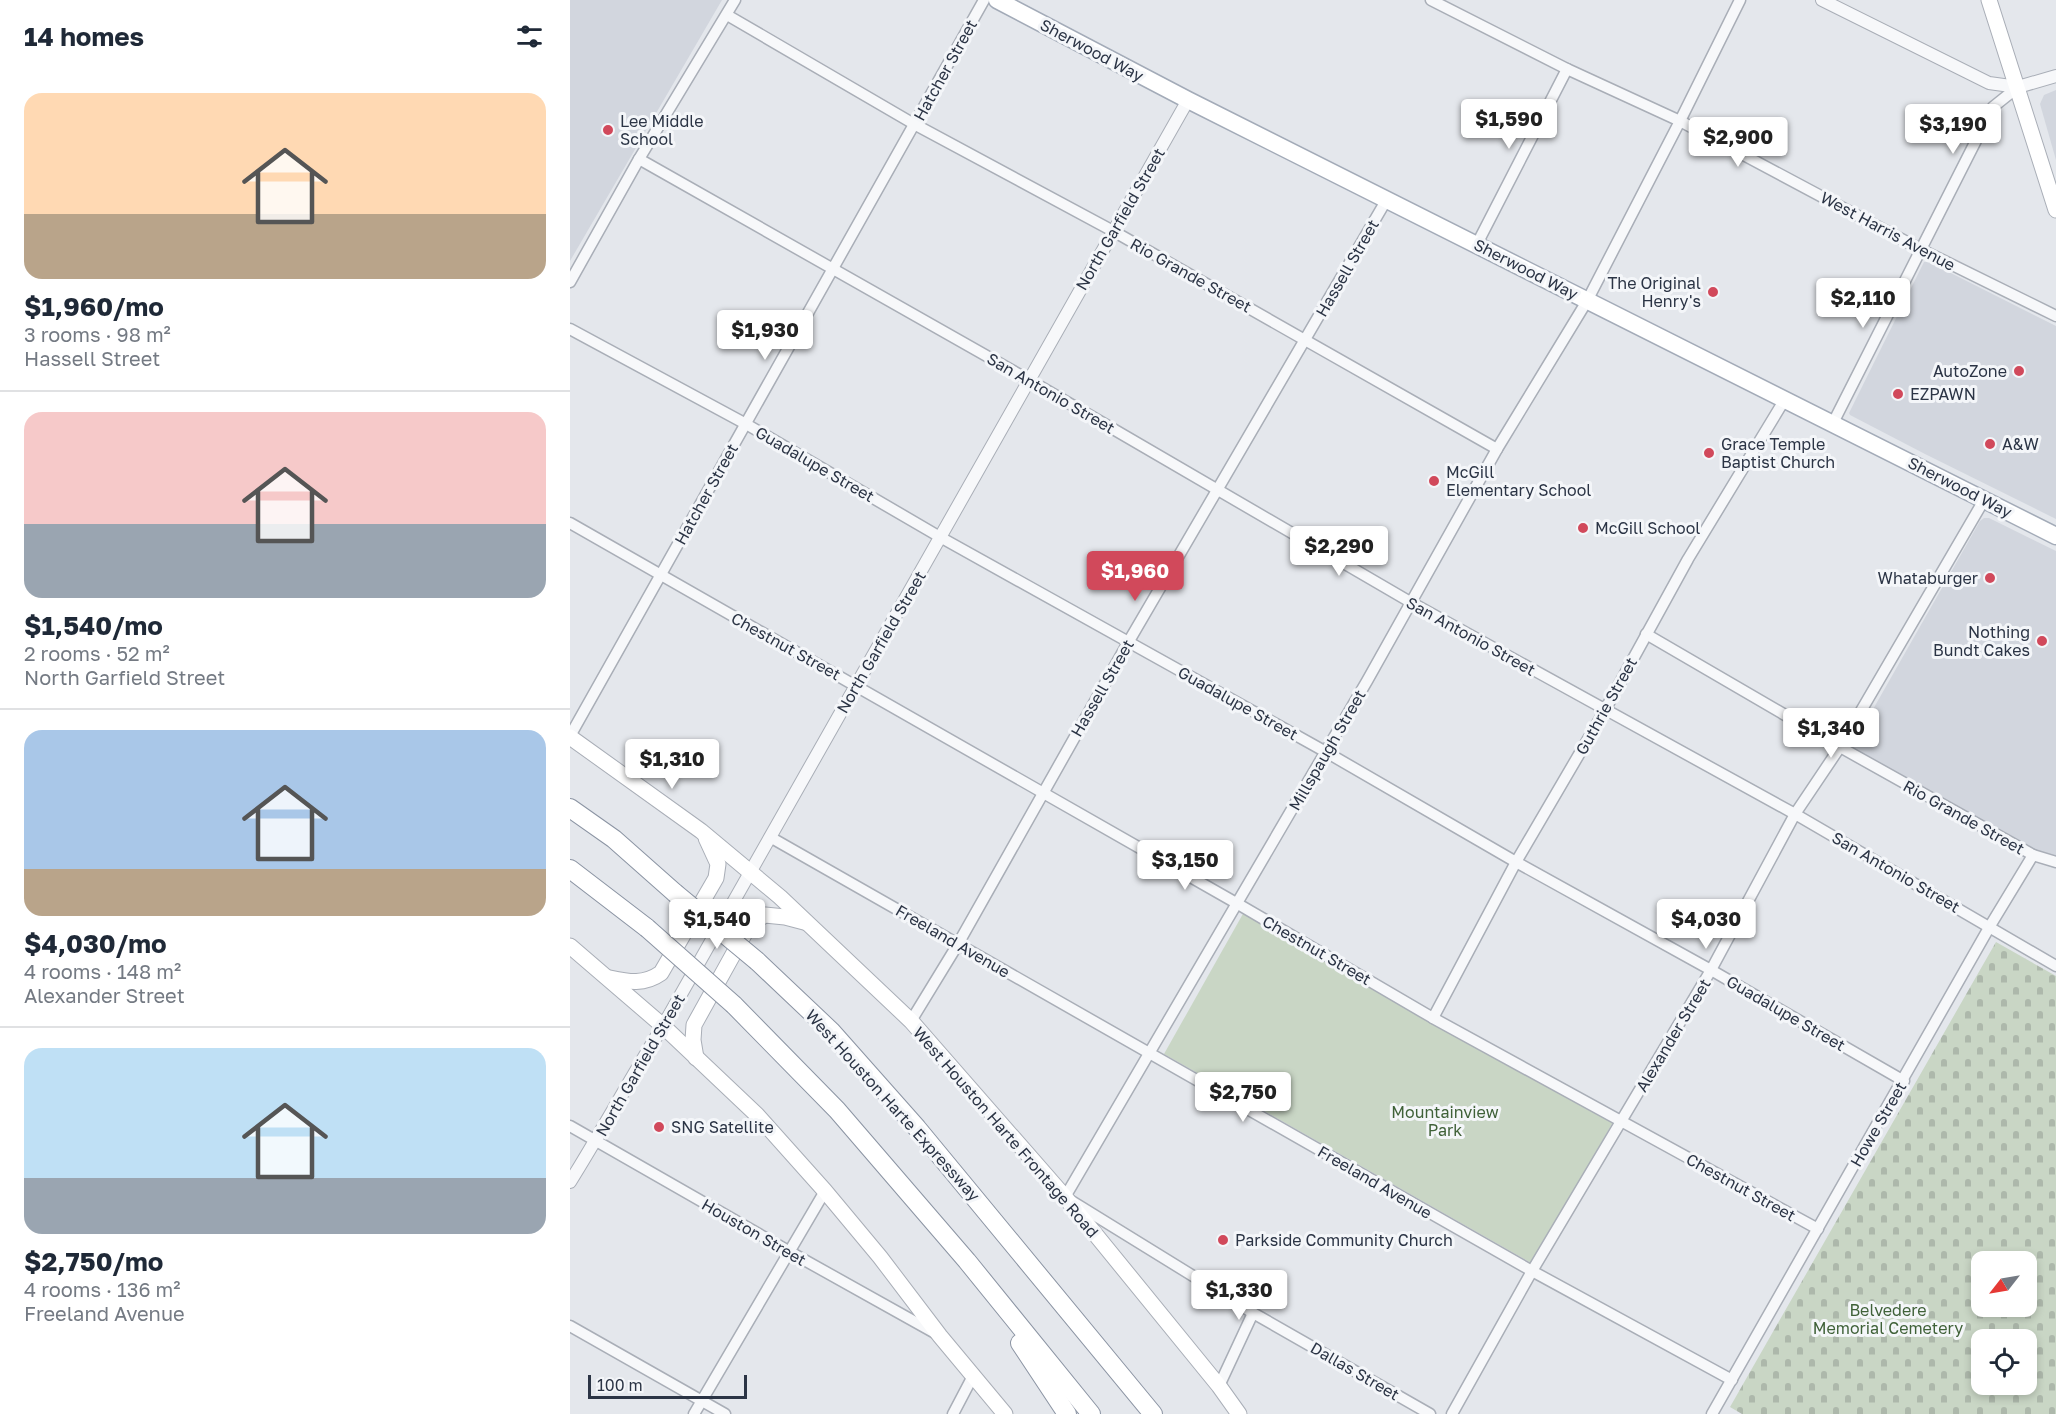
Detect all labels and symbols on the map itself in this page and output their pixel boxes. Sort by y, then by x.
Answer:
street label: Sherwood Way [1037,14,1147,86]
street label: Hatcher Street [909,16,981,124]
pin: $1,590 [1460,99,1558,150]
pin: $3,190 [1904,104,2002,155]
place label: Lee Middle School [620,111,704,149]
pin: $2,900 [1689,117,1787,168]
marker: Lee Middle School [601,123,615,137]
street label: North Garfield Street [1071,144,1169,294]
street label: West Harris Avenue [1817,187,1959,275]
street label: Hassell Street [1311,216,1383,320]
street label: Rio Grande Street [1127,233,1255,317]
street label: Sherwood Way [1471,234,1581,304]
place label: The Original Henry's [1607,273,1701,311]
pin: $2,110 [1814,278,1912,329]
marker: The Original Henry's [1706,285,1720,299]
pin: $1,930 [716,310,814,361]
street label: San Antonio Street [983,348,1119,438]
place label: AutoZone [1933,361,2007,381]
marker: AutoZone [2012,364,2026,378]
place label: EZPAWN [1910,384,1976,404]
marker: EZPAWN [1891,387,1905,401]
street label: Guadalupe Street [752,422,878,506]
place label: Grace Temple Baptist Church [1721,434,1835,472]
place label: A&W [2002,434,2039,454]
marker: A&W [1983,437,1997,451]
street label: Hatcher Street [670,440,742,548]
marker: Grace Temple Baptist Church [1702,446,1716,460]
street label: Sherwood Way [1905,452,2015,522]
place label: McGill Elementary School [1446,462,1591,500]
marker: McGill Elementary School [1427,474,1441,488]
place label: McGill School [1595,518,1700,538]
marker: McGill School [1576,521,1590,535]
pin: $2,290 [1290,526,1388,577]
pin: $1,960 [1086,551,1184,602]
street label: North Garfield Street [832,567,930,717]
place label: Whataburger [1878,568,1978,588]
marker: Whataburger [1983,571,1997,585]
street label: San Antonio Street [1403,592,1539,680]
street label: Chestnut Street [728,608,844,684]
place label: Nothing Bundt Cakes [1933,622,2030,660]
marker: Nothing Bundt Cakes [2035,634,2049,648]
street label: Hassell Street [1066,636,1138,740]
street label: Guthrie Street [1571,654,1641,758]
street label: Guadalupe Street [1174,662,1302,744]
street label: Millspaugh Street [1284,686,1370,814]
pin: $1,340 [1782,708,1880,759]
pin: $1,310 [623,739,721,790]
street label: Rio Grande Street [1900,775,2028,859]
street label: San Antonio Street [1828,827,1964,917]
pin: $3,150 [1136,840,1234,891]
pin: $1,540 [668,899,766,950]
pin: $4,030 [1657,899,1755,950]
street label: Freeland Avenue [892,900,1014,982]
street label: Chestnut Street [1259,911,1375,989]
street label: Guadalupe Street [1723,971,1849,1055]
street label: Alexander Street [1631,975,1715,1095]
street label: North Garfield Street [591,990,689,1140]
street label: West Houston Harte Expressway [802,1005,984,1205]
street label: West Houston Harte Frontage Road [909,1023,1103,1241]
pin: $2,750 [1194,1072,1292,1123]
street label: Howe Street [1846,1078,1910,1170]
park label: Mountainview Park [1391,1102,1499,1140]
place label: SNG Satellite [671,1117,774,1137]
marker: SNG Satellite [652,1120,666,1134]
street label: Freeland Avenue [1314,1141,1436,1223]
street label: Chestnut Street [1683,1149,1799,1225]
street label: Houston Street [698,1194,810,1270]
place label: Parkside Community Church [1235,1230,1453,1250]
marker: Parkside Community Church [1216,1233,1230,1247]
north arrow [1971,1251,2037,1317]
pin: $1,330 [1190,1270,1288,1321]
park label: Belvedere Memorial Cemetery [1813,1300,1963,1338]
street label: Dallas Street [1307,1337,1403,1405]
scale bar [588,1372,747,1400]

